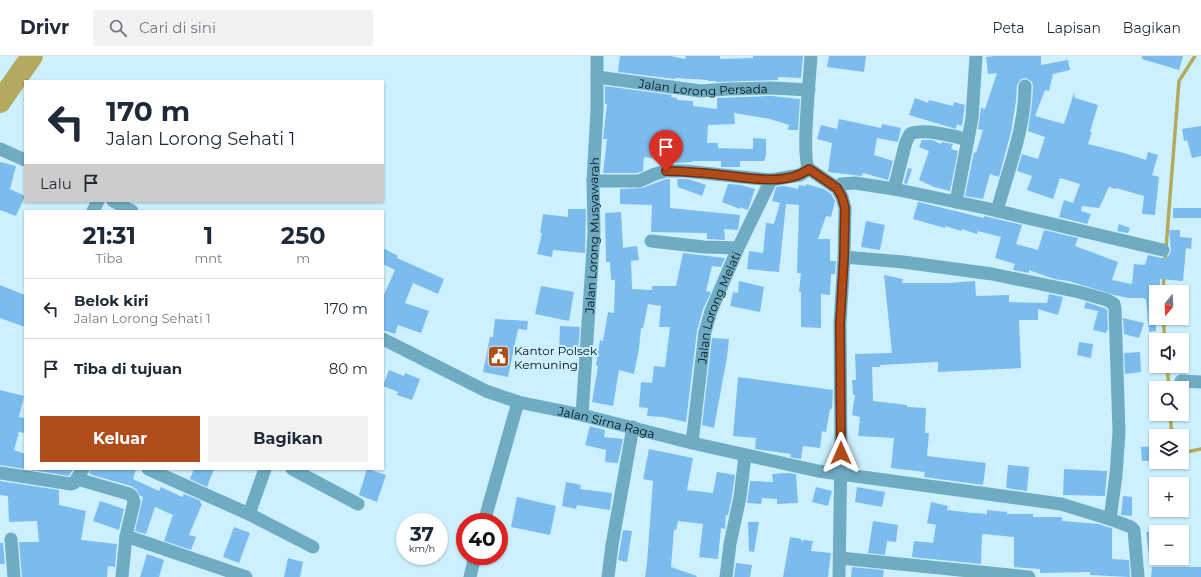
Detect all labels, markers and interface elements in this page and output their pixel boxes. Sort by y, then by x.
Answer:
search box [93,10,373,46]
text: Drivr [20,16,69,39]
icon: search [107,17,129,39]
text: Cari di sini [139,18,216,37]
text: Peta [993,19,1025,37]
text: Lapisan [1047,19,1101,37]
text: Bagikan [1123,19,1181,37]
street label: Jalan Lorong Persada [637,75,768,99]
text: 170 m [106,94,190,128]
icon: left [40,96,92,148]
text: Jalan Lorong Sehati 1 [106,128,295,150]
pin [649,130,683,171]
icon: arrive [655,136,677,158]
street label: Jalan Lorong Musyawarah [581,157,602,315]
icon: arrive [80,172,102,194]
text: Lalu [40,174,72,193]
text: 21:31 [82,221,136,250]
text: 1 [204,221,213,250]
text: 250 [281,221,326,250]
street label: Jalan Lorong Melati [694,249,743,365]
text: Tiba [96,250,123,266]
text: mnt [194,250,222,266]
text: m [296,250,310,266]
north arrow [1149,285,1189,325]
map controls [1149,285,1189,565]
text: Belok kiri [74,291,149,310]
icon: left [40,298,62,320]
text: 170 m [324,299,368,318]
text: Jalan Lorong Sehati 1 [74,310,211,326]
button: sound [1149,333,1189,373]
place label: Kantor Polsek Kemuning [514,343,598,372]
public building icon: Kantor Polsek Kemuning [486,344,512,370]
icon: arrive [40,358,62,380]
text: Tiba di tujuan [74,359,182,378]
text: 80 m [329,359,368,378]
button: search [1149,381,1189,421]
street label: Jalan Sirna Raga [556,403,657,441]
button: Keluar [40,416,200,462]
button: Bagikan [208,416,368,462]
button: layers [1149,429,1189,469]
position arrow [820,432,862,474]
button: + [1149,477,1189,517]
speed limit sign: 40 [456,513,508,565]
text: 37 [410,522,434,546]
button: − [1149,525,1189,565]
text: km/h [409,542,435,555]

